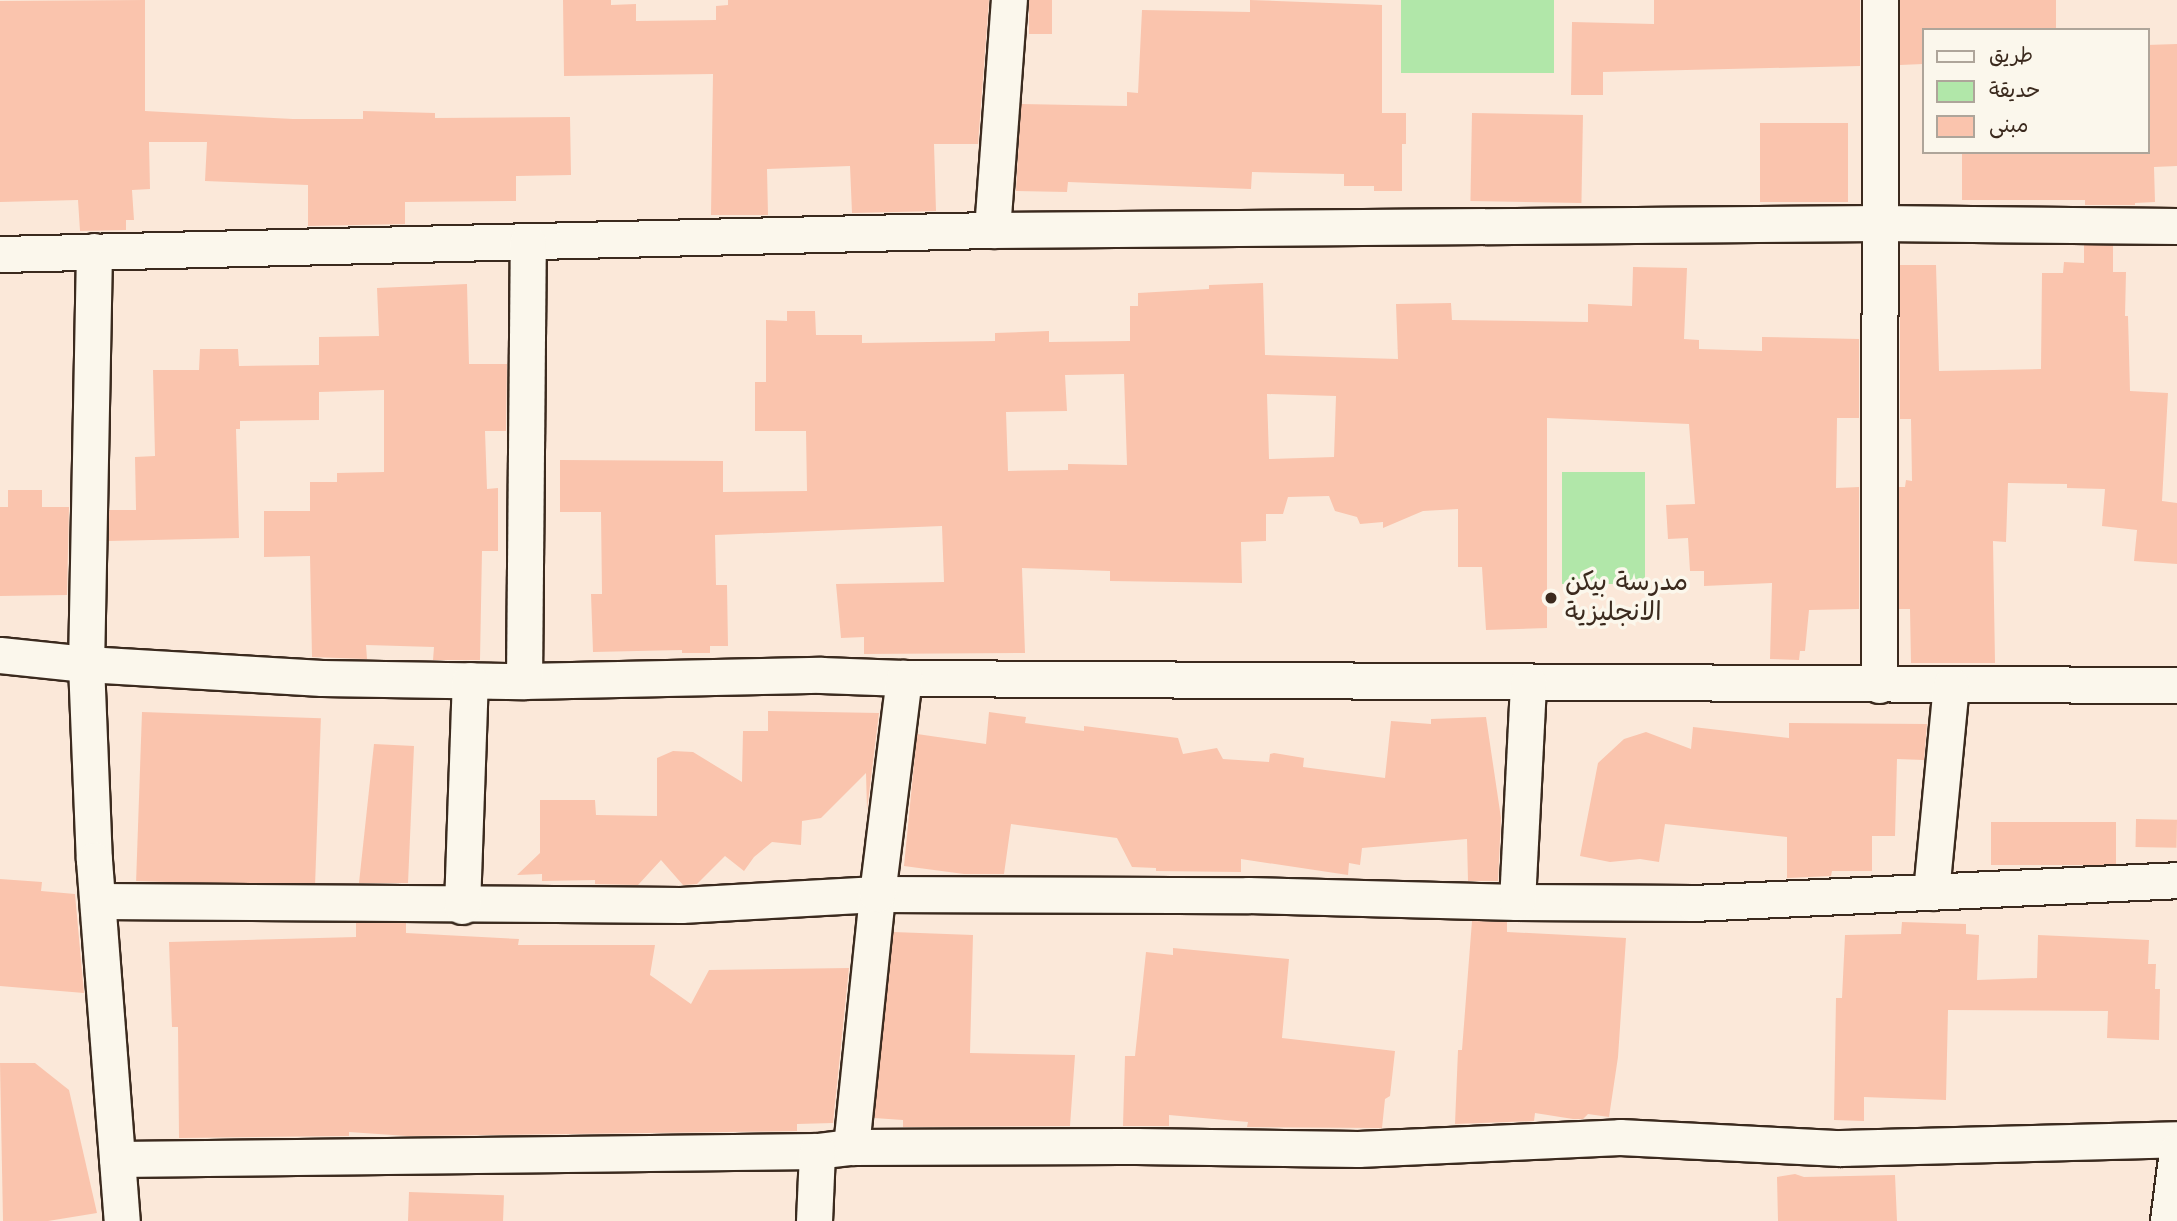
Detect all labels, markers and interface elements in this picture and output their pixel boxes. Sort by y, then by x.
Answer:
legend [1922,28,2149,154]
text: طريق [1989,43,2033,67]
text: حديقة [1989,78,2040,102]
text: مبنى [1989,113,2028,137]
place label: مدرسة بيكن الانجليزية [1565,567,1688,628]
marker: مدرسة بيكن الانجليزية [1543,590,1559,606]

